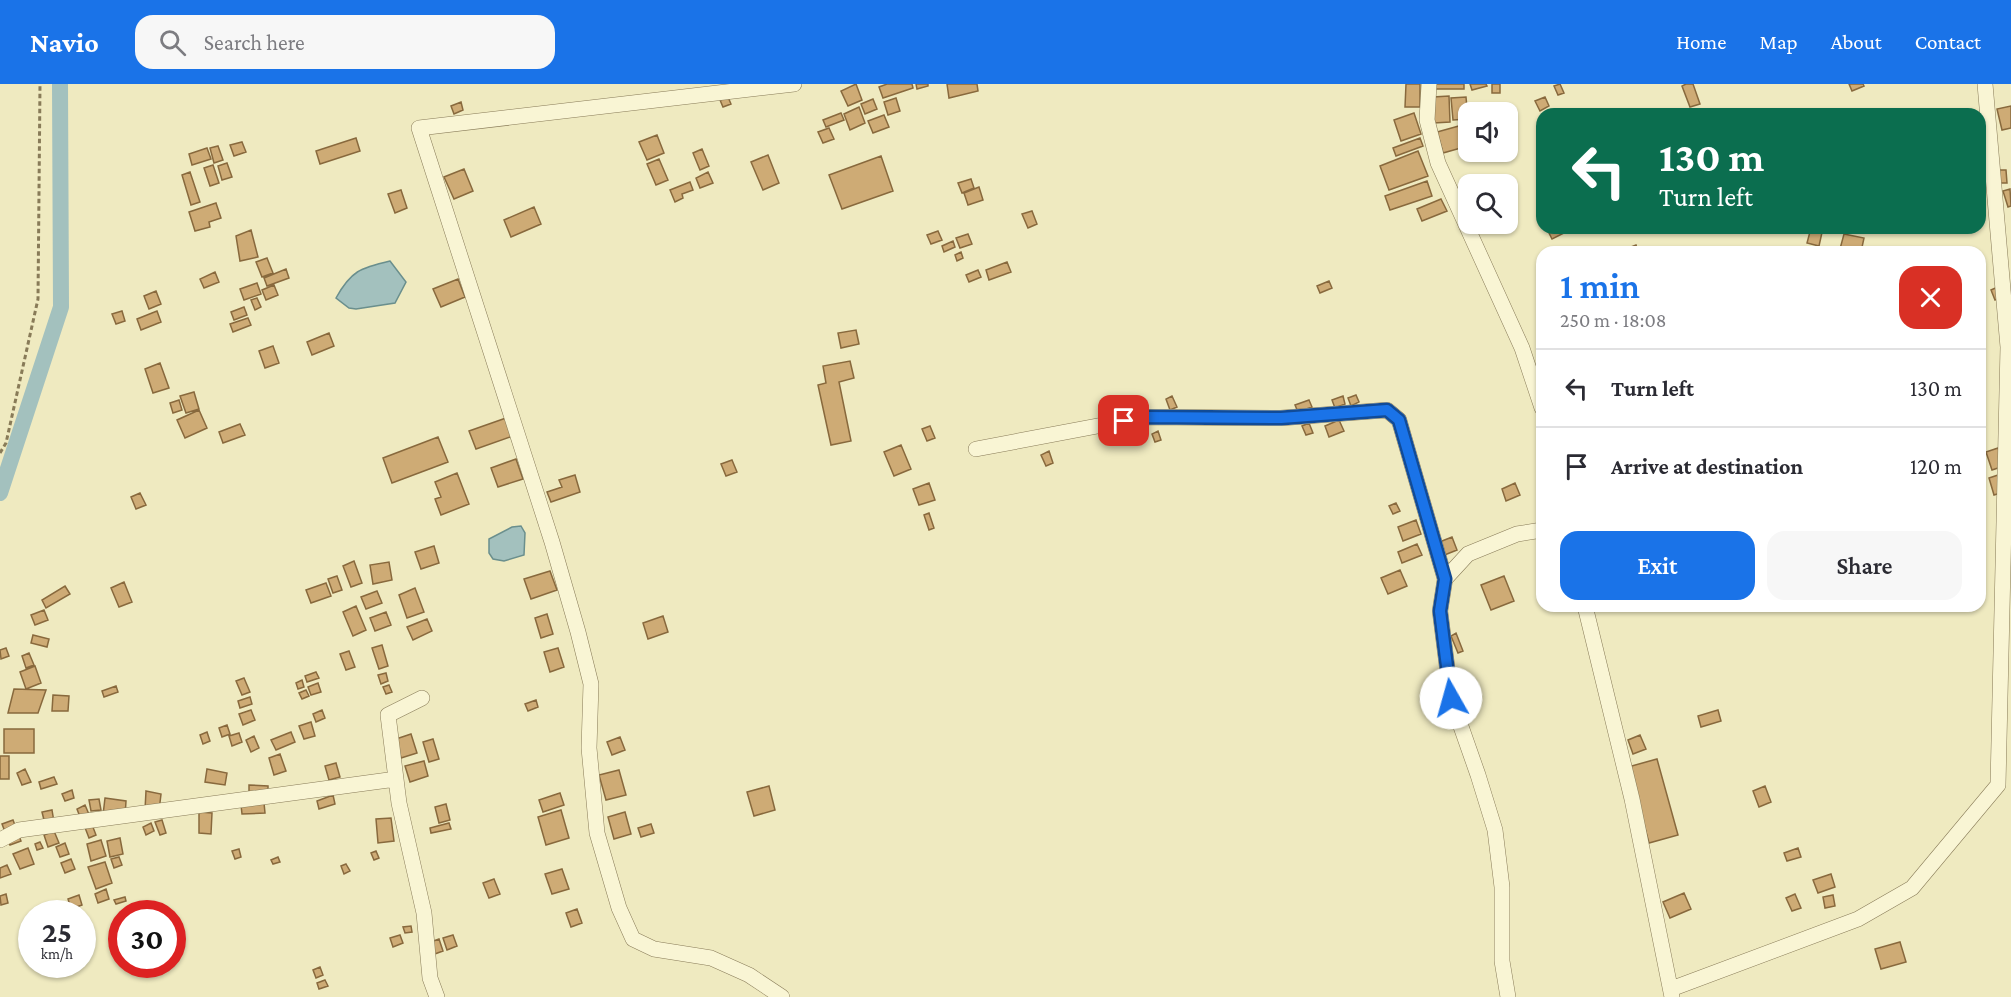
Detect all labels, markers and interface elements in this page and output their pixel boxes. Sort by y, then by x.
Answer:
search box [135,15,555,69]
icon: search [156,26,189,59]
text: Navio [30,27,99,58]
text: Search here [204,30,305,55]
text: Home [1676,30,1726,54]
text: Map [1759,30,1798,54]
text: About [1831,30,1882,54]
text: Contact [1915,30,1981,54]
map controls [1458,102,1518,234]
button: sound [1458,102,1518,162]
icon: left [1560,132,1638,210]
text: 130 m [1659,133,1764,180]
button: search [1458,174,1518,234]
text: Turn left [1659,182,1753,212]
text: 1 min [1560,266,1640,306]
button: close [1899,266,1962,329]
text: 250 m · 18:08 [1560,309,1666,331]
icon: left [1560,372,1593,405]
text: Turn left [1611,376,1694,401]
text: 130 m [1910,376,1962,401]
pin [1098,395,1149,446]
icon: arrive [1107,404,1140,437]
icon: arrive [1560,450,1593,483]
text: Arrive at destination [1611,454,1803,479]
text: 120 m [1910,454,1962,479]
button: Exit [1560,531,1755,600]
button: Share [1767,531,1962,600]
position arrow [1419,666,1483,730]
speed limit sign: 30 [108,900,186,978]
text: 25 [42,915,72,948]
text: km/h [41,946,73,962]

